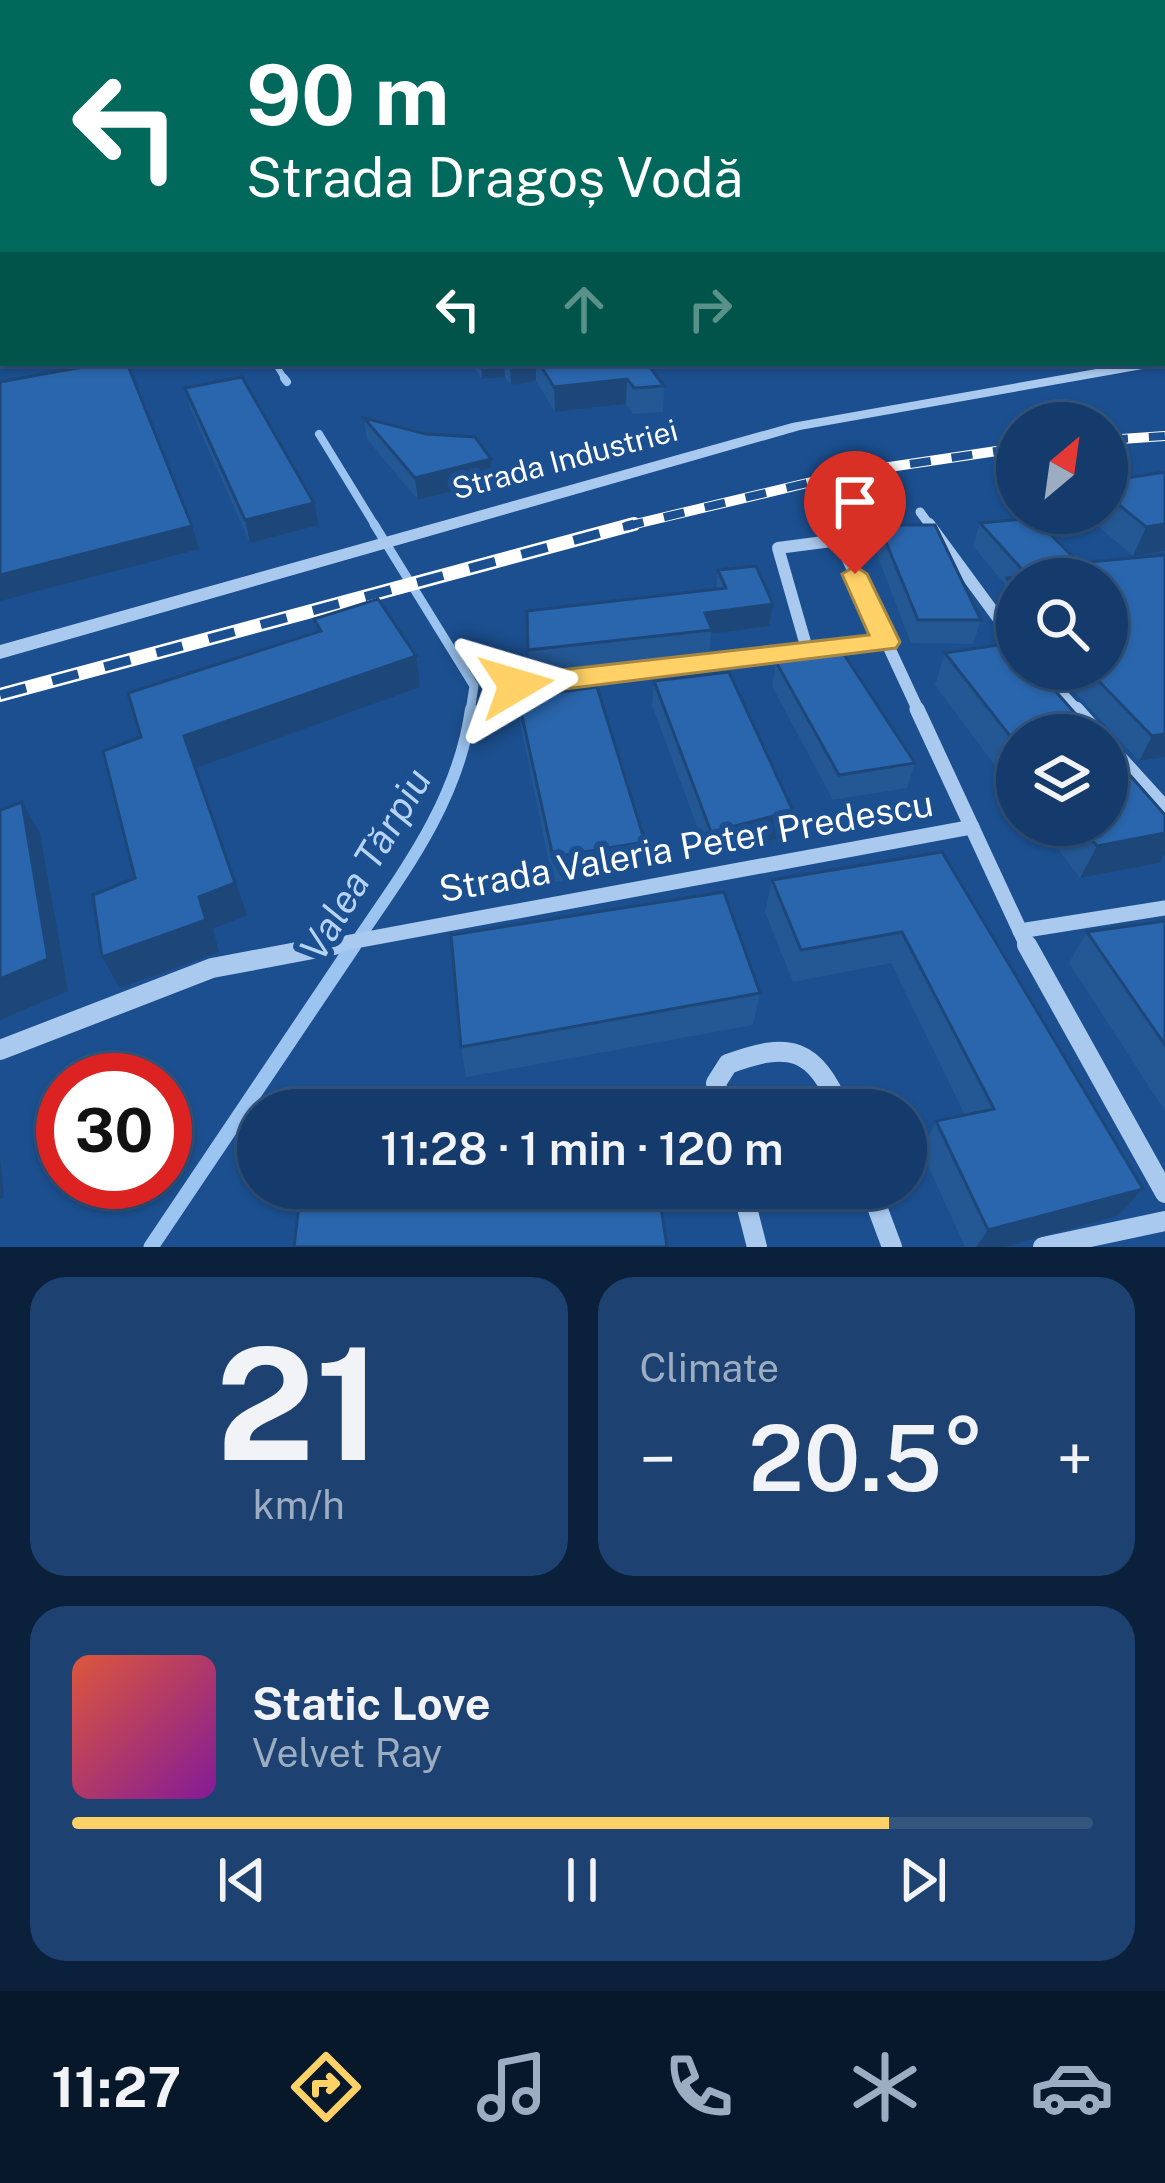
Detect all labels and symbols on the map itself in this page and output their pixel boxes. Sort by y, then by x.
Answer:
north arrow [996,402,1128,534]
street label: Strada Industriei [448,412,681,506]
pin [804,451,906,574]
position arrow [453,622,579,748]
water label: Valea Tărpiu [290,760,440,968]
street label: Strada Valeria Peter Predescu [436,782,936,910]
speed limit sign: 30 [36,1053,192,1209]

